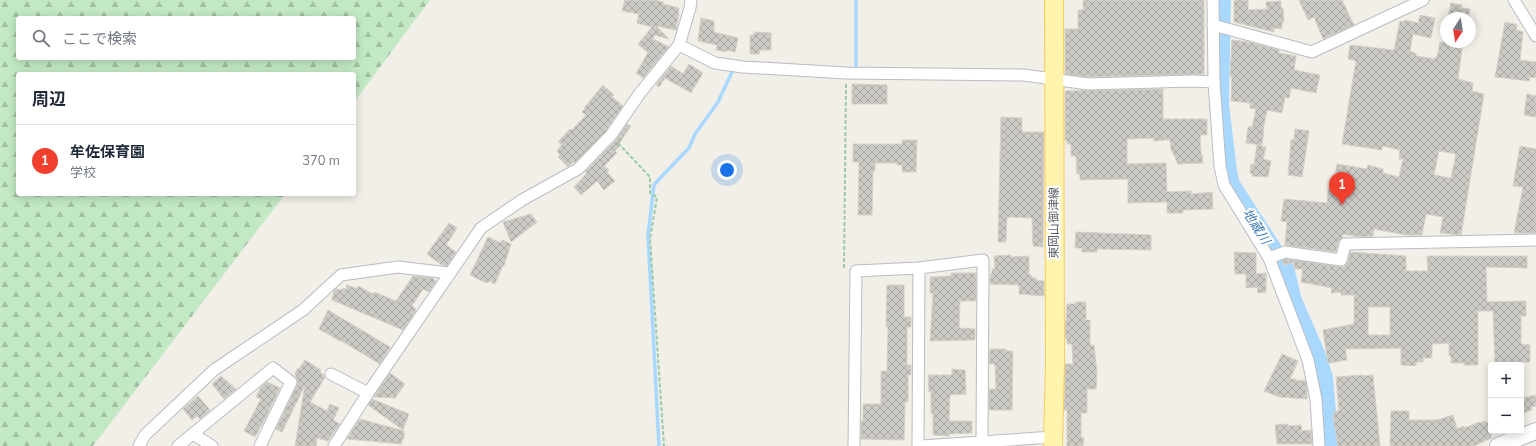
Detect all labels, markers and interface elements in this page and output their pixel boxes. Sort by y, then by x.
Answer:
north arrow [1440,12,1476,48]
search box [16,16,356,60]
icon: search [30,27,52,49]
text: ここで検索 [62,29,137,49]
text: 周辺 [32,88,66,111]
text: 牟佐保育園 [70,142,145,162]
text: 1 [41,152,49,170]
text: 370 m [302,152,340,170]
your location [717,160,737,180]
text: 学校 [70,164,96,182]
pin: 1 [1329,172,1355,205]
street label: 東岡山御津線 [1046,187,1062,259]
water label: 地蔵川 [1238,205,1275,249]
map controls [1488,362,1524,434]
button: + [1488,362,1524,398]
button: − [1488,398,1524,434]

